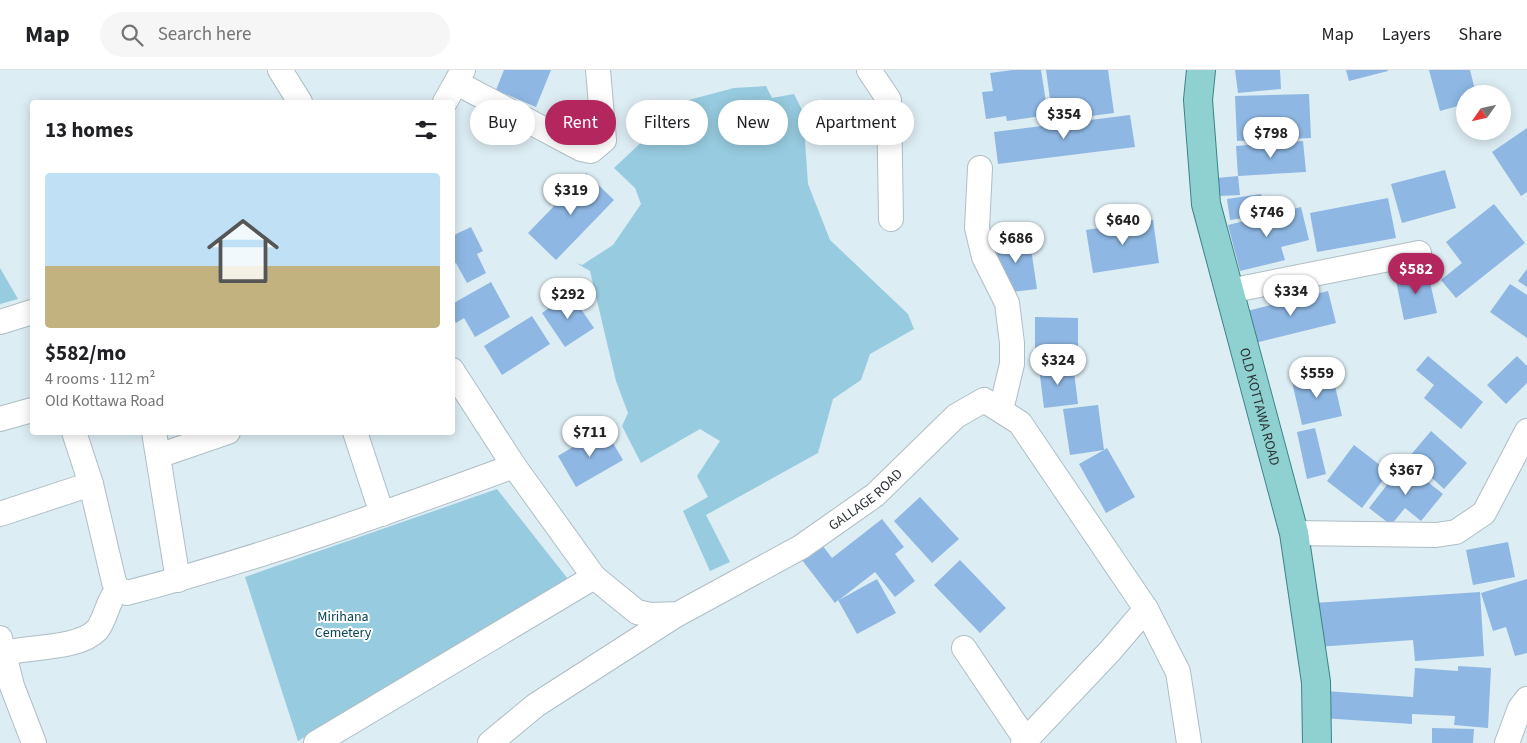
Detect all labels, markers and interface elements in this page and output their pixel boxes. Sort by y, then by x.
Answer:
search box [100,12,450,57]
text: Map [25,17,70,52]
icon: search [118,21,146,49]
text: Search here [158,21,251,48]
text: Map [1322,22,1354,47]
text: Layers [1382,22,1431,47]
text: Share [1459,22,1502,47]
north arrow [1456,85,1511,140]
map controls [1456,85,1511,140]
pin: $354 [1034,98,1094,140]
chip: Buy [470,100,535,145]
chip: Rent [545,100,616,145]
chip: Filters [626,100,708,145]
chip: New [718,100,788,145]
chip: Apartment [798,100,914,145]
text: $354 [1047,103,1081,125]
text: 13 homes [45,115,133,145]
icon: filters [412,116,440,144]
pin: $798 [1241,116,1301,159]
text: $798 [1254,122,1288,144]
pin: $319 [541,174,601,216]
text: $319 [554,179,588,201]
pin: $746 [1237,196,1297,238]
text: $746 [1250,201,1284,223]
pin: $640 [1093,204,1153,246]
icon: home [198,206,288,296]
text: $640 [1106,209,1140,231]
pin: $686 [986,222,1046,264]
text: $686 [999,227,1033,249]
pin: $582 [1386,252,1446,295]
text: $582 [1399,258,1433,280]
pin: $334 [1261,274,1321,317]
pin: $292 [538,278,598,320]
text: $334 [1274,280,1308,302]
text: $292 [551,283,585,305]
text: $582/mo [45,338,126,368]
pin: $324 [1028,344,1088,386]
street label: OLD KOTTAWA ROAD [1234,346,1285,468]
text: $324 [1041,349,1075,371]
pin: $559 [1287,356,1347,399]
text: $559 [1300,362,1334,384]
text: 4 rooms · 112 m² [45,368,155,390]
text: Old Kottawa Road [45,390,165,412]
pin: $711 [560,416,620,458]
text: $711 [573,421,607,443]
pin: $367 [1376,454,1436,496]
text: $367 [1389,459,1423,481]
street label: GALLAGE ROAD [825,465,907,536]
park label: Mirihana Cemetery [315,607,372,643]

